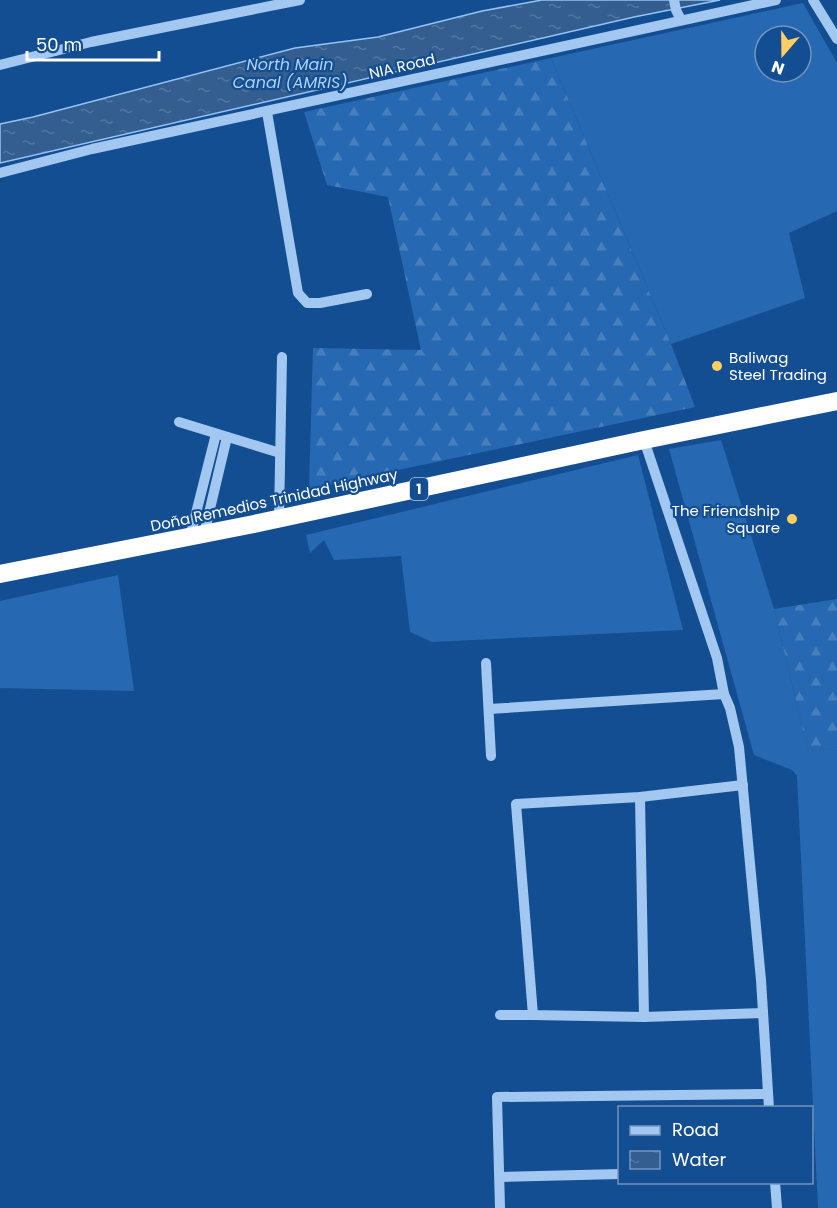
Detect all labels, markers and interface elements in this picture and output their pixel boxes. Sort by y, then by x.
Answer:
scale bar [27,24,159,62]
north arrow [753,24,813,84]
text: 50 m [36,32,82,57]
street label: NIA Road [367,48,437,84]
water label: North Main Canal (AMRIS) [232,53,348,94]
text: N [768,55,788,80]
place label: Baliwag Steel Trading [729,347,827,385]
marker: Baliwag Steel Trading [710,359,724,373]
street label: Doña Remedios Trinidad Highway [148,463,400,536]
road number: 1 [410,478,428,500]
place label: The Friendship Square [672,500,780,538]
marker: The Friendship Square [785,512,799,526]
legend [618,1106,813,1184]
text: Road [672,1117,719,1142]
text: Water [672,1147,726,1172]

